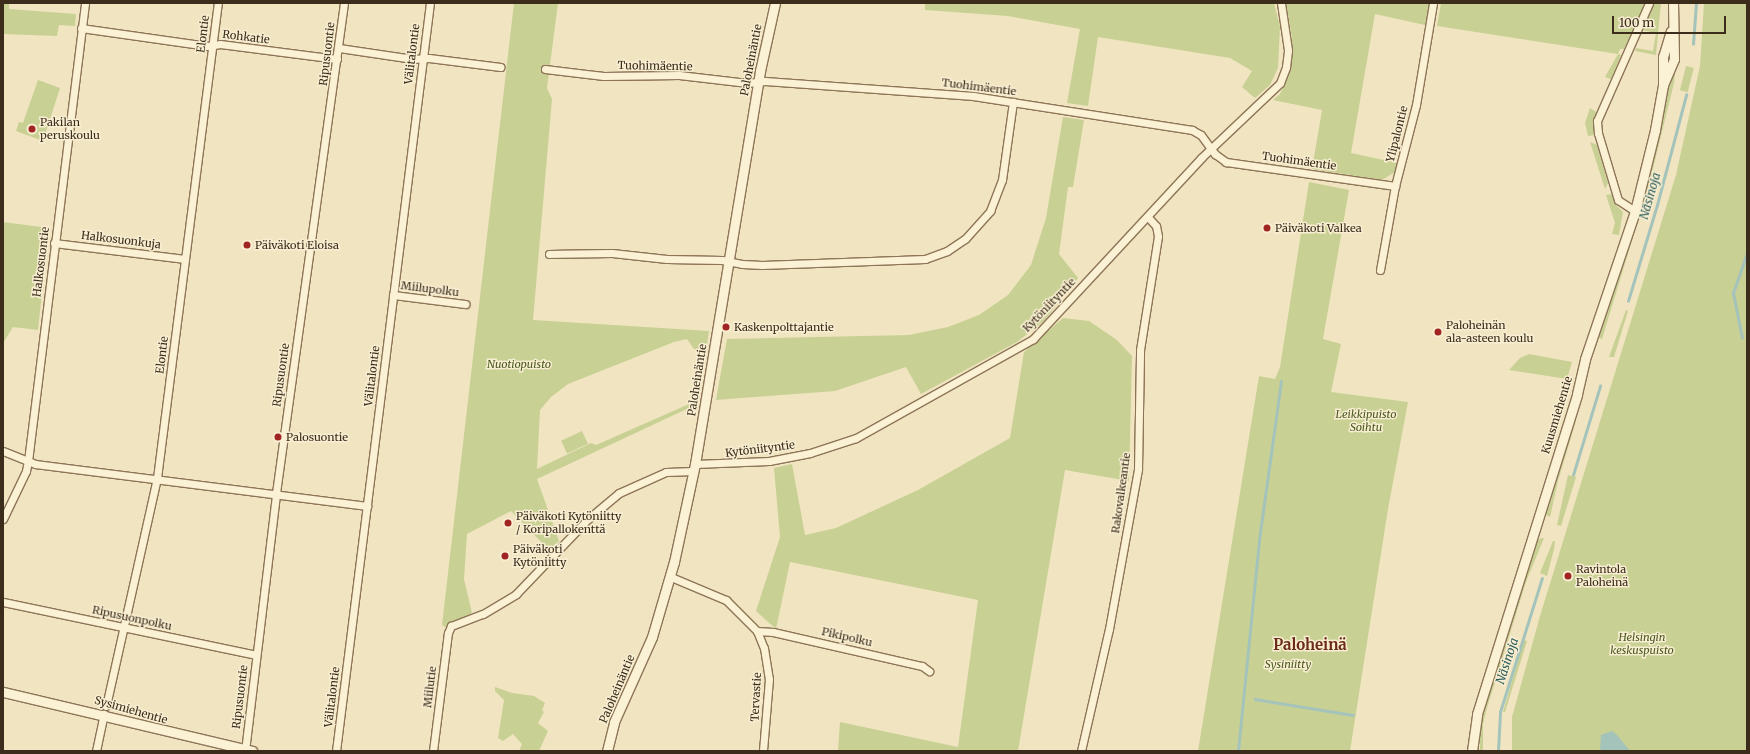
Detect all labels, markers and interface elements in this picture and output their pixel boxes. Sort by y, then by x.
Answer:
scale bar [1614,8,1728,34]
street label: Elontie [194,15,212,53]
text: 100 m [1619,15,1654,30]
street label: Ripusuontie [317,21,337,87]
street label: Välitalontie [402,23,422,85]
street label: Paloheinäntie [738,23,764,97]
street label: Rohkatie [222,28,270,46]
street label: Tuohimäentie [617,59,693,73]
street label: Tuohimäentie [941,76,1017,98]
street label: Ylipalontie [1384,105,1410,163]
place label: Pakilan peruskoulu [40,116,100,142]
marker: Pakilan peruskoulu [27,124,37,134]
street label: Tuohimäentie [1261,149,1337,173]
water label: Näsinoja [1636,171,1664,221]
place label: Päiväkoti Valkea [1275,221,1362,235]
marker: Päiväkoti Valkea [1262,223,1272,233]
street label: Halkosuontie [30,226,52,298]
street label: Halkosuonkuja [80,229,162,251]
place label: Päiväkoti Eloisa [255,238,339,252]
marker: Päiväkoti Eloisa [242,240,252,250]
street label: Kytöniityntie [1020,275,1078,335]
street label: Miilupolku [400,279,460,299]
place label: Paloheinän ala-asteen koulu [1446,319,1533,345]
place label: Kaskenpolttajantie [734,320,834,334]
marker: Kaskenpolttajantie [721,322,731,332]
marker: Paloheinän ala-asteen koulu [1433,327,1443,337]
street label: Elontie [153,336,171,374]
street label: Ripusuontie [270,342,292,408]
street label: Paloheinäntie [685,343,709,417]
street label: Välitalontie [362,345,382,407]
park label: Nuotiopuisto [487,357,551,371]
street label: Kuusmiehentie [1539,375,1575,455]
park label: Leikkipuisto Soihtu [1336,408,1396,434]
place label: Palosuontie [286,430,348,444]
marker: Palosuontie [273,432,283,442]
street label: Kytöniityntie [725,438,795,460]
street label: Rakovalkeantie [1109,452,1133,534]
place label: Päiväkoti Kytöniitty / Koripallokenttä [516,510,621,536]
marker: Päiväkoti Kytöniitty / Koripallokenttä [503,518,513,528]
place label: Päiväkoti Kytöniitty [513,543,566,569]
marker: Päiväkoti Kytöniitty [500,551,510,561]
place label: Ravintola Paloheinä [1576,563,1628,589]
marker: Ravintola Paloheinä [1563,571,1573,581]
street label: Ripusuonpolku [91,603,173,633]
street label: Pikipolku [820,625,874,649]
park label: Helsingin keskuspuisto [1610,631,1674,657]
district label: Paloheinä [1273,636,1347,654]
water label: Näsinoja [1493,636,1521,686]
street label: Paloheinäntie [597,653,637,725]
park label: Sysiniitty [1265,657,1311,671]
street label: Ripusuontie [230,664,250,730]
street label: Välitalontie [322,666,342,728]
street label: Miilutie [421,666,439,708]
street label: Tervastie [748,672,764,722]
street label: Sysimiehentie [93,693,169,727]

